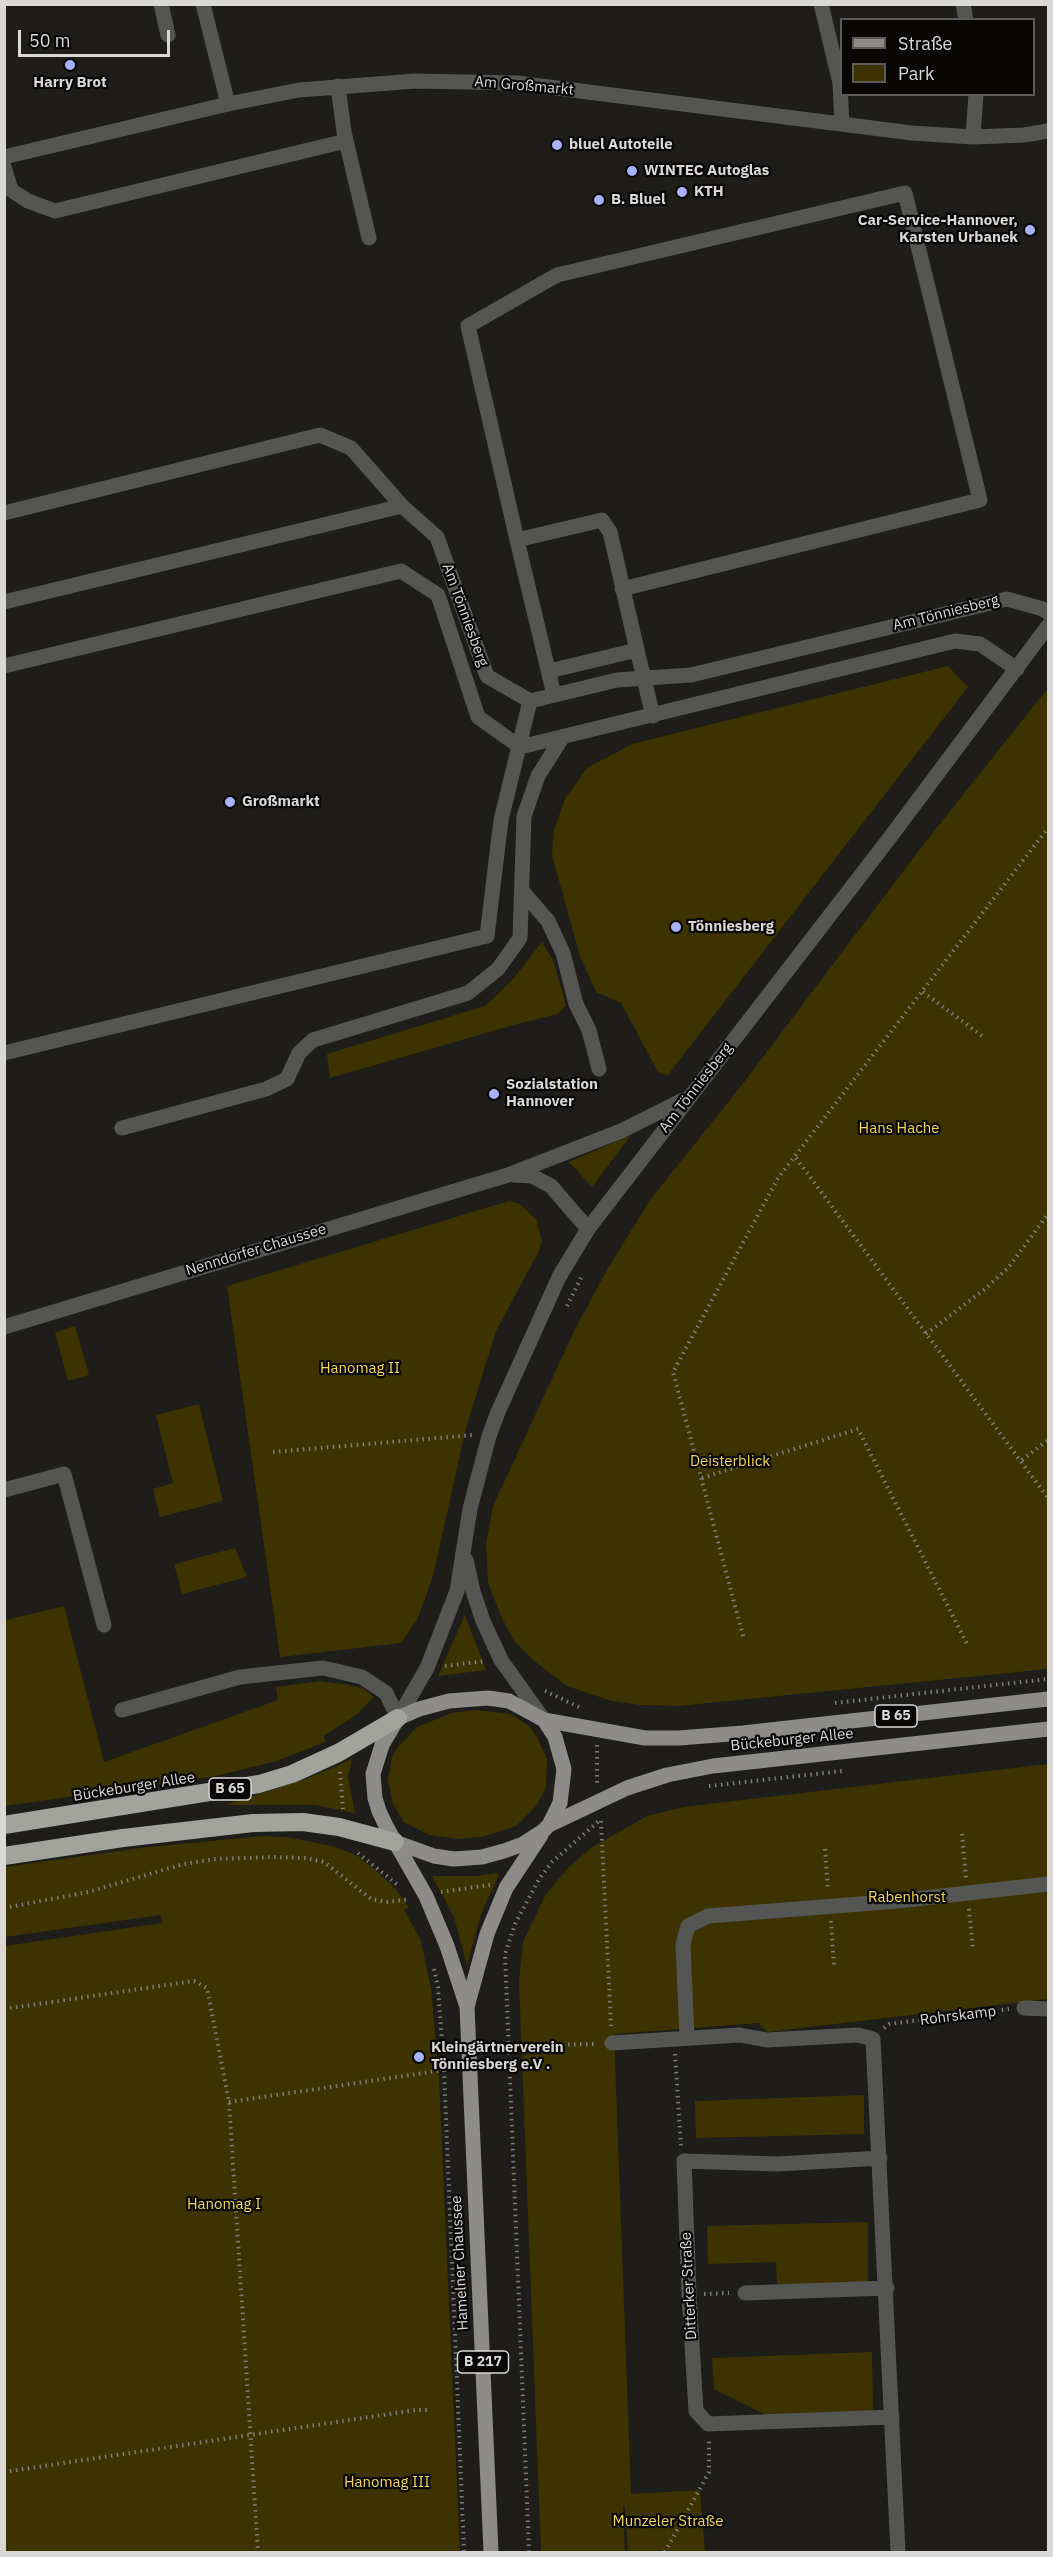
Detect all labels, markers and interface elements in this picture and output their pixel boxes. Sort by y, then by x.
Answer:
scale bar [21,18,172,56]
legend [840,18,1035,96]
text: 50 m [29,29,71,52]
text: Straße [898,32,952,55]
marker: Harry Brot [63,58,77,72]
text: Park [898,62,934,85]
street label: Am Großmarkt [474,73,574,99]
place label: Harry Brot [33,74,107,92]
place label: bluel Autoteile [569,136,673,154]
marker: bluel Autoteile [550,138,564,152]
place label: WINTEC Autoglas [644,162,769,180]
marker: WINTEC Autoglas [625,164,639,178]
place label: KTH [694,183,724,201]
marker: KTH [675,185,689,199]
place label: B. Bluel [611,191,665,209]
marker: B. Bluel [592,193,606,207]
place label: Car-Service-Hannover, Karsten Urbanek [858,212,1018,247]
marker: Car-Service-Hannover, Karsten Urbanek [1023,223,1037,237]
street label: Am Tönniesberg [438,561,492,669]
street label: Am Tönniesberg [891,591,1001,635]
place label: Großmarkt [242,793,320,811]
marker: Großmarkt [223,795,237,809]
place label: Tönniesberg [688,918,774,936]
marker: Tönniesberg [669,920,683,934]
street label: Am Tönniesberg [655,1040,737,1136]
place label: Sozialstation Hannover [506,1076,598,1111]
marker: Sozialstation Hannover [487,1087,501,1101]
park label: Hans Hache [859,1120,939,1138]
street label: Nenndorfer Chaussee [184,1220,328,1280]
park label: Hanomag II [320,1360,400,1378]
park label: Deisterblick [690,1453,770,1471]
road number: B 65 [875,1705,917,1727]
street label: Bückeburger Allee [730,1725,854,1755]
street label: Bückeburger Allee [72,1768,196,1806]
road number: B 65 [209,1778,251,1800]
park label: Rabenhorst [868,1889,946,1907]
street label: Rohrskamp [919,2002,997,2030]
place label: Kleingärtnerverein Tönniesberg e.V . [431,2039,564,2074]
marker: Kleingärtnerverein Tönniesberg e.V . [412,2050,426,2064]
street label: Hamelner Chaussee [447,2195,473,2331]
park label: Hanomag I [187,2196,261,2214]
street label: Ditterker Straße [677,2232,701,2340]
road number: B 217 [458,2351,508,2373]
park label: Hanomag III [344,2474,430,2492]
park label: Munzeler Straße [613,2513,723,2531]

